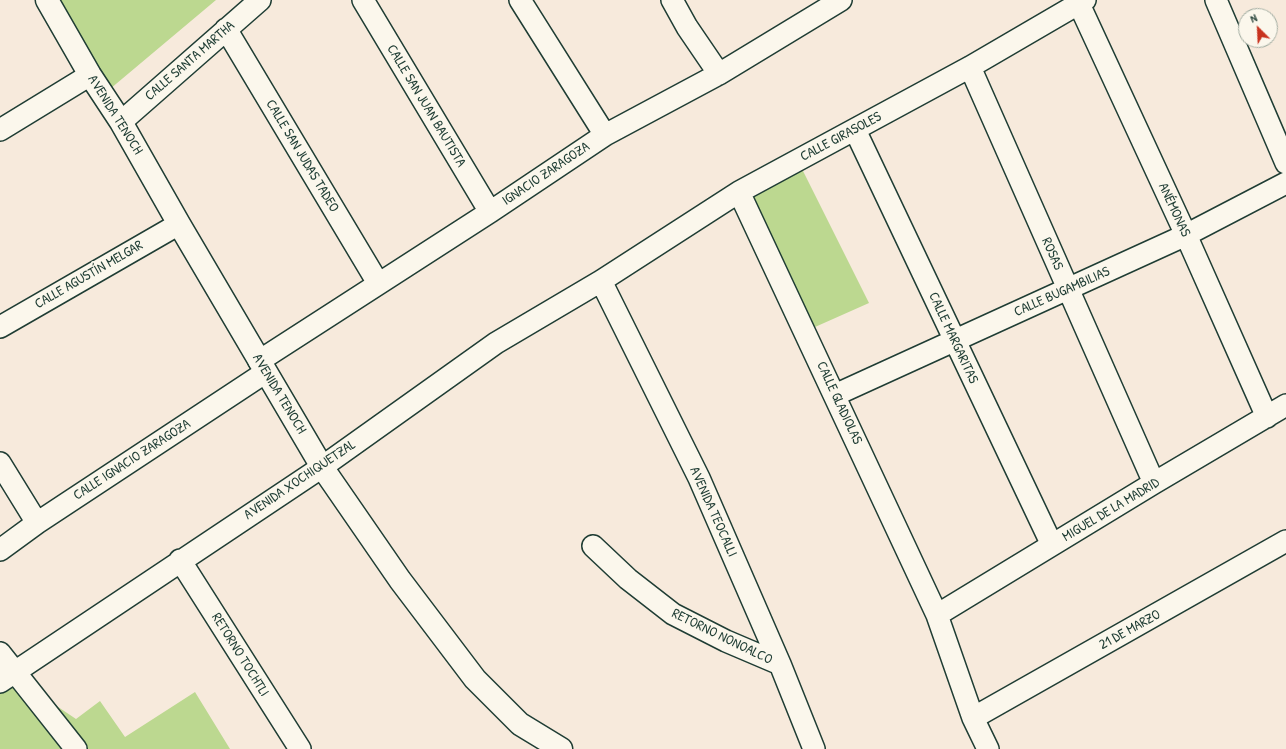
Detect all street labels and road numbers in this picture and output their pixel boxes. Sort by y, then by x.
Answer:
street label: CALLE SANTA MARTHA [142,18,238,104]
street label: CALLE SAN JUAN BAUTISTA [383,42,469,170]
street label: AVENIDA TENOCH [84,72,146,158]
street label: CALLE SAN JUDAS TADEO [262,97,342,215]
street label: CALLE GIRASOLES [798,109,884,165]
street label: IGNACIO ZARAGOZA [499,139,593,209]
street label: ANÉMONAS [1154,180,1194,240]
street label: ROSAS [1037,235,1067,273]
street label: CALLE AGUSTÍN MELGAR [32,237,146,313]
street label: CALLE BUGAMBILIAS [1011,263,1113,321]
street label: CALLE MARGARITAS [924,290,982,386]
street label: AVENIDA TENOCH [248,351,310,437]
street label: CALLE GLADIOLAS [813,359,865,447]
street label: CALLE IGNACIO ZARAGOZA [70,416,194,504]
street label: AVENIDA XOCHIQUETZAL [241,436,359,524]
street label: AVENIDA TEOCALLI [686,464,740,560]
street label: MIGUEL DE LA MADRID [1059,474,1163,546]
street label: RETORNO NONOALCO [669,605,775,669]
street label: 21 DE MARZO [1096,606,1164,654]
street label: RETORNO TOCHTLI [208,610,272,700]

